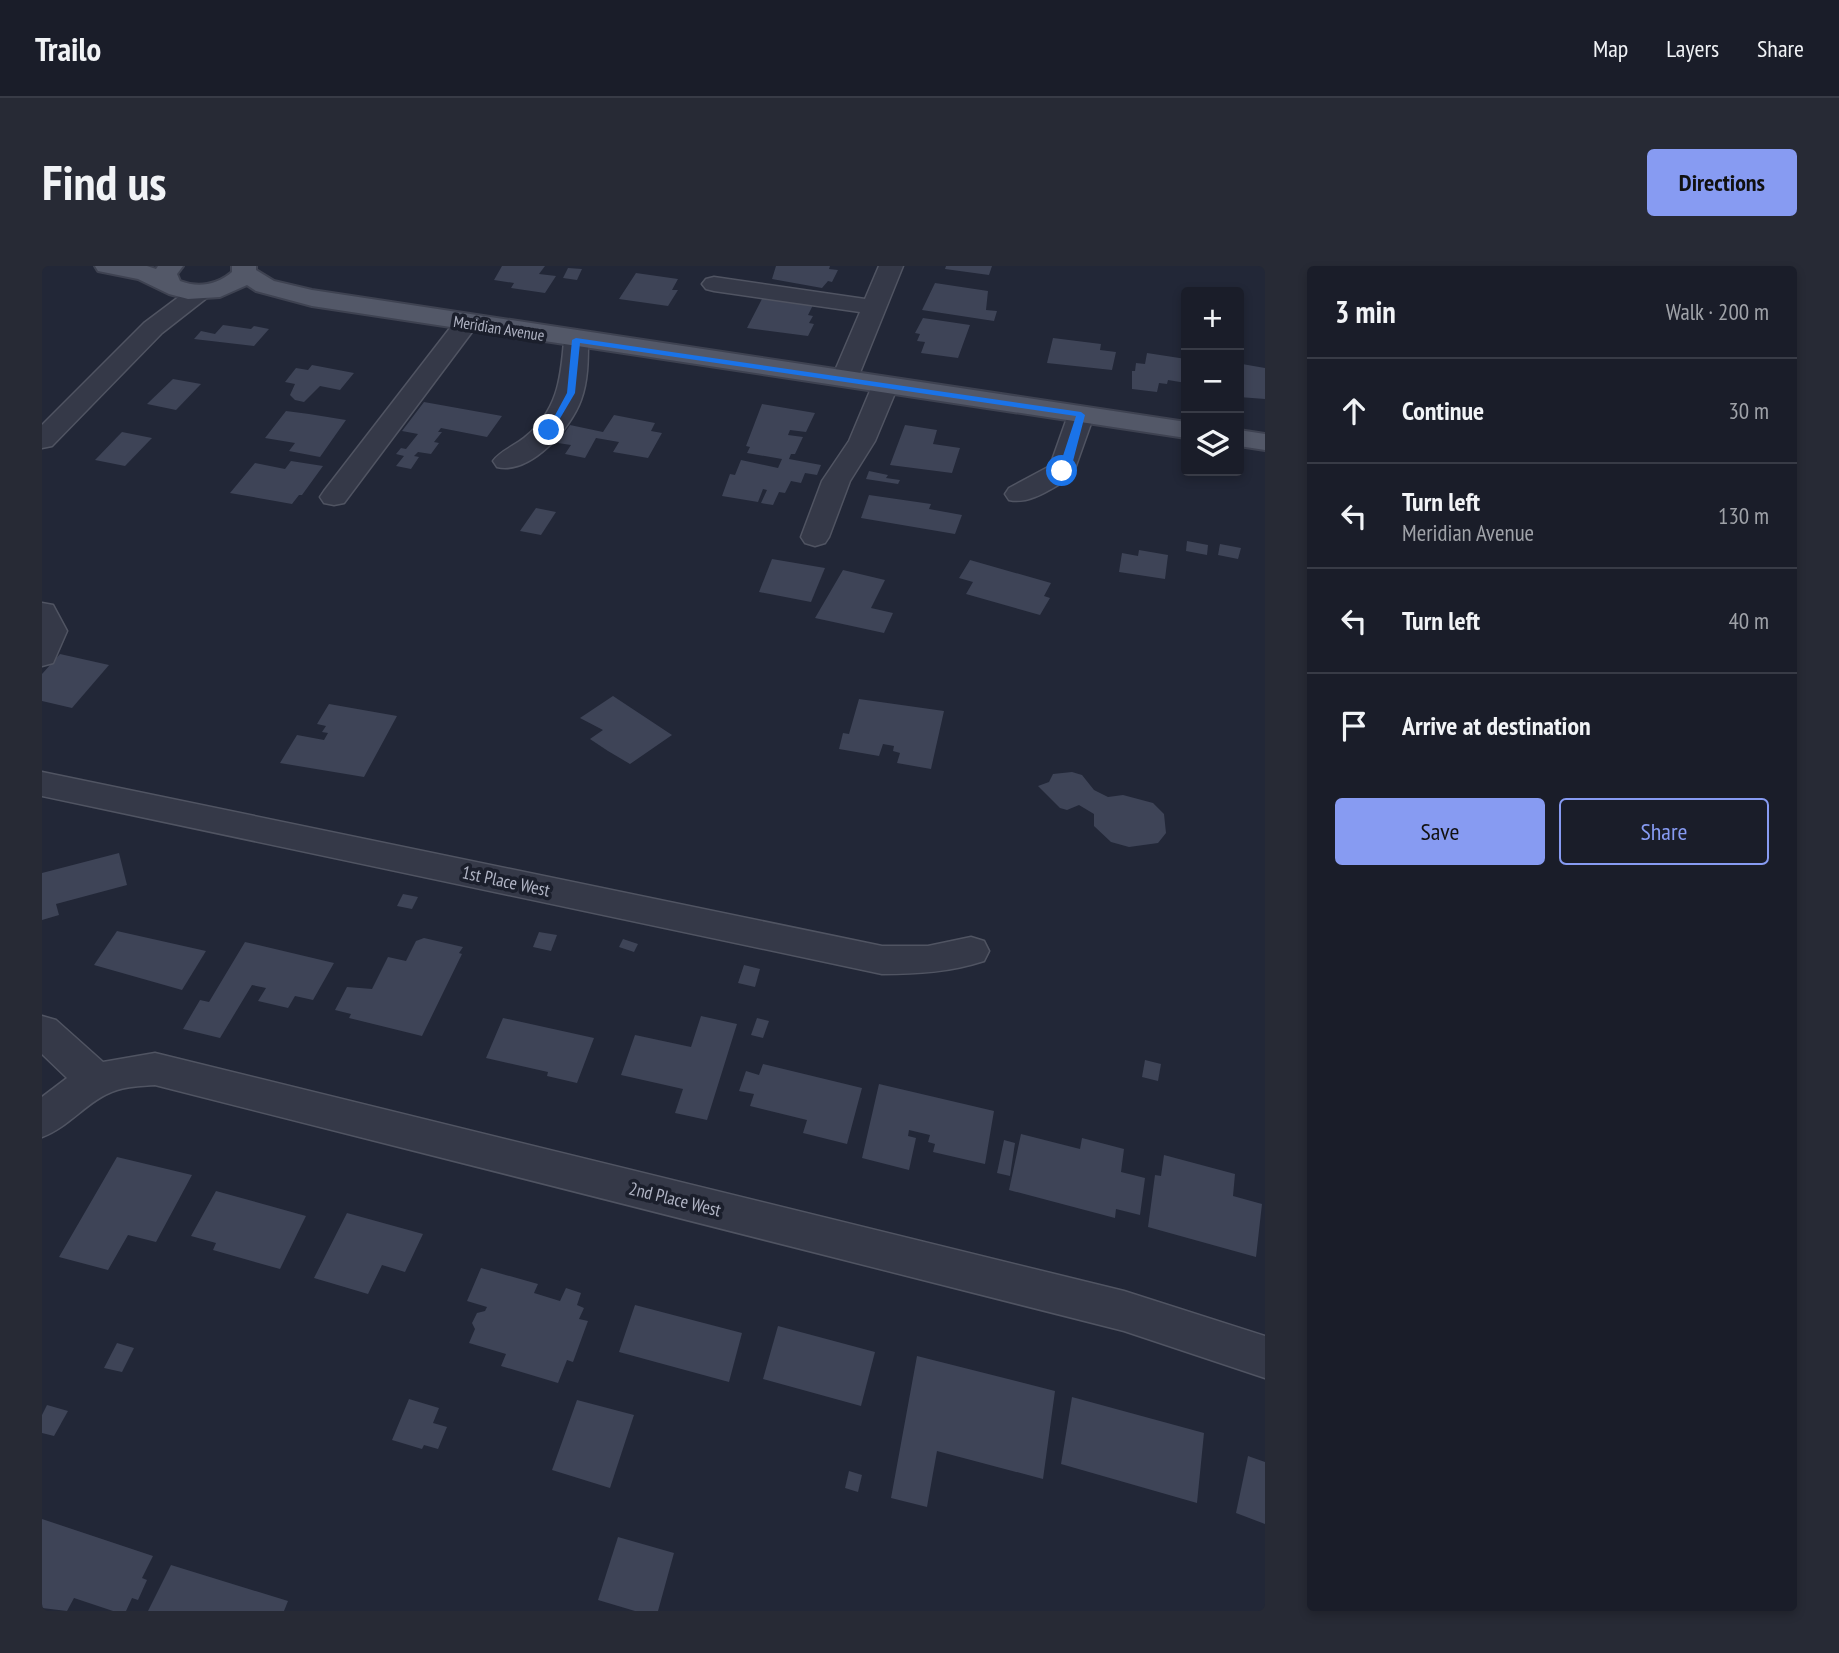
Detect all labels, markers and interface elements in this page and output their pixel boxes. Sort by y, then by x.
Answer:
text: Trailo [35,27,101,70]
text: Map [1593,33,1628,64]
text: Layers [1666,33,1719,64]
text: Share [1757,33,1804,64]
button: Directions [1647,149,1797,216]
text: Find us [42,150,166,214]
map controls [1181,287,1244,476]
button: + [1181,287,1244,350]
text: 3 min [1335,292,1396,331]
text: Walk · 200 m [1666,297,1769,326]
street label: Meridian Avenue [452,311,546,345]
button: − [1181,350,1244,413]
icon: ahead [1335,392,1373,430]
text: Continue [1402,394,1484,427]
text: 30 m [1728,396,1769,425]
button: layers [1181,413,1244,476]
route end [533,414,564,445]
route start [1046,455,1077,486]
text: Turn left [1402,485,1480,518]
icon: left [1335,497,1373,535]
text: 130 m [1718,501,1769,530]
text: Meridian Avenue [1402,518,1534,547]
icon: left [1335,602,1373,640]
text: Turn left [1402,604,1480,637]
text: 40 m [1728,606,1769,635]
icon: arrive [1335,707,1373,745]
text: Arrive at destination [1402,709,1591,742]
button: Save [1335,798,1545,865]
button: Share [1559,798,1769,865]
street label: 1st Place West [460,860,552,902]
street label: 2nd Place West [627,1176,723,1222]

